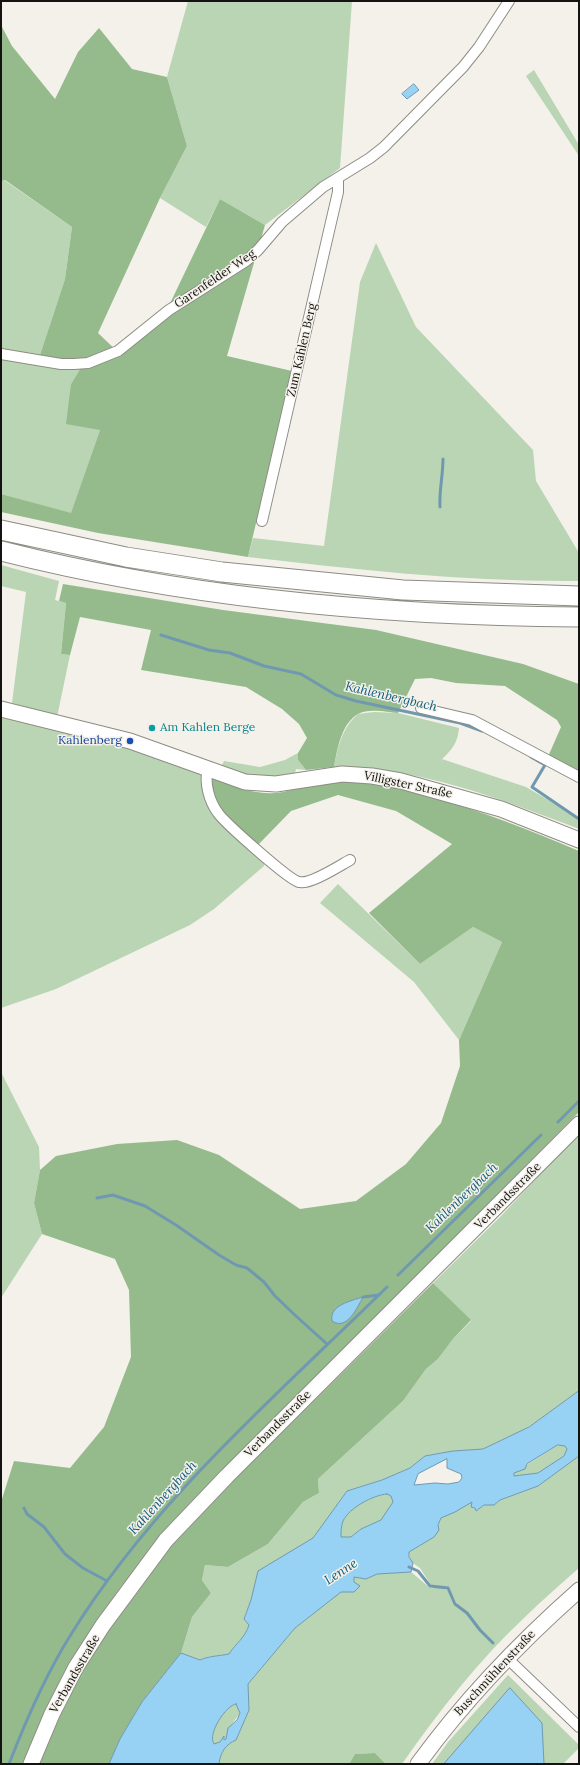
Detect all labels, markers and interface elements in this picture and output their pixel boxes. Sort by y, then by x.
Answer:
street label: Garenfelder Weg [172,247,258,311]
street label: Zum Kahlen Berg [284,302,320,398]
water label: Kahlenbergbach [344,679,438,715]
place label: Am Kahlen Berge [160,721,255,735]
marker: Am Kahlen Berge [147,723,157,733]
place label: Kahlenberg [58,734,122,748]
marker: Kahlenberg [125,736,135,746]
street label: Villigster Straße [362,769,454,801]
water label: Kahlenbergbach [423,1160,501,1236]
street label: Verbandsstraße [472,1160,544,1232]
street label: Verbandsstraße [242,1388,314,1460]
water label: Kahlenbergbach [126,1458,200,1538]
water label: Lenne [322,1556,360,1588]
street label: Buschmühlenstraße [452,1627,538,1719]
street label: Verbandsstraße [47,1632,103,1716]

